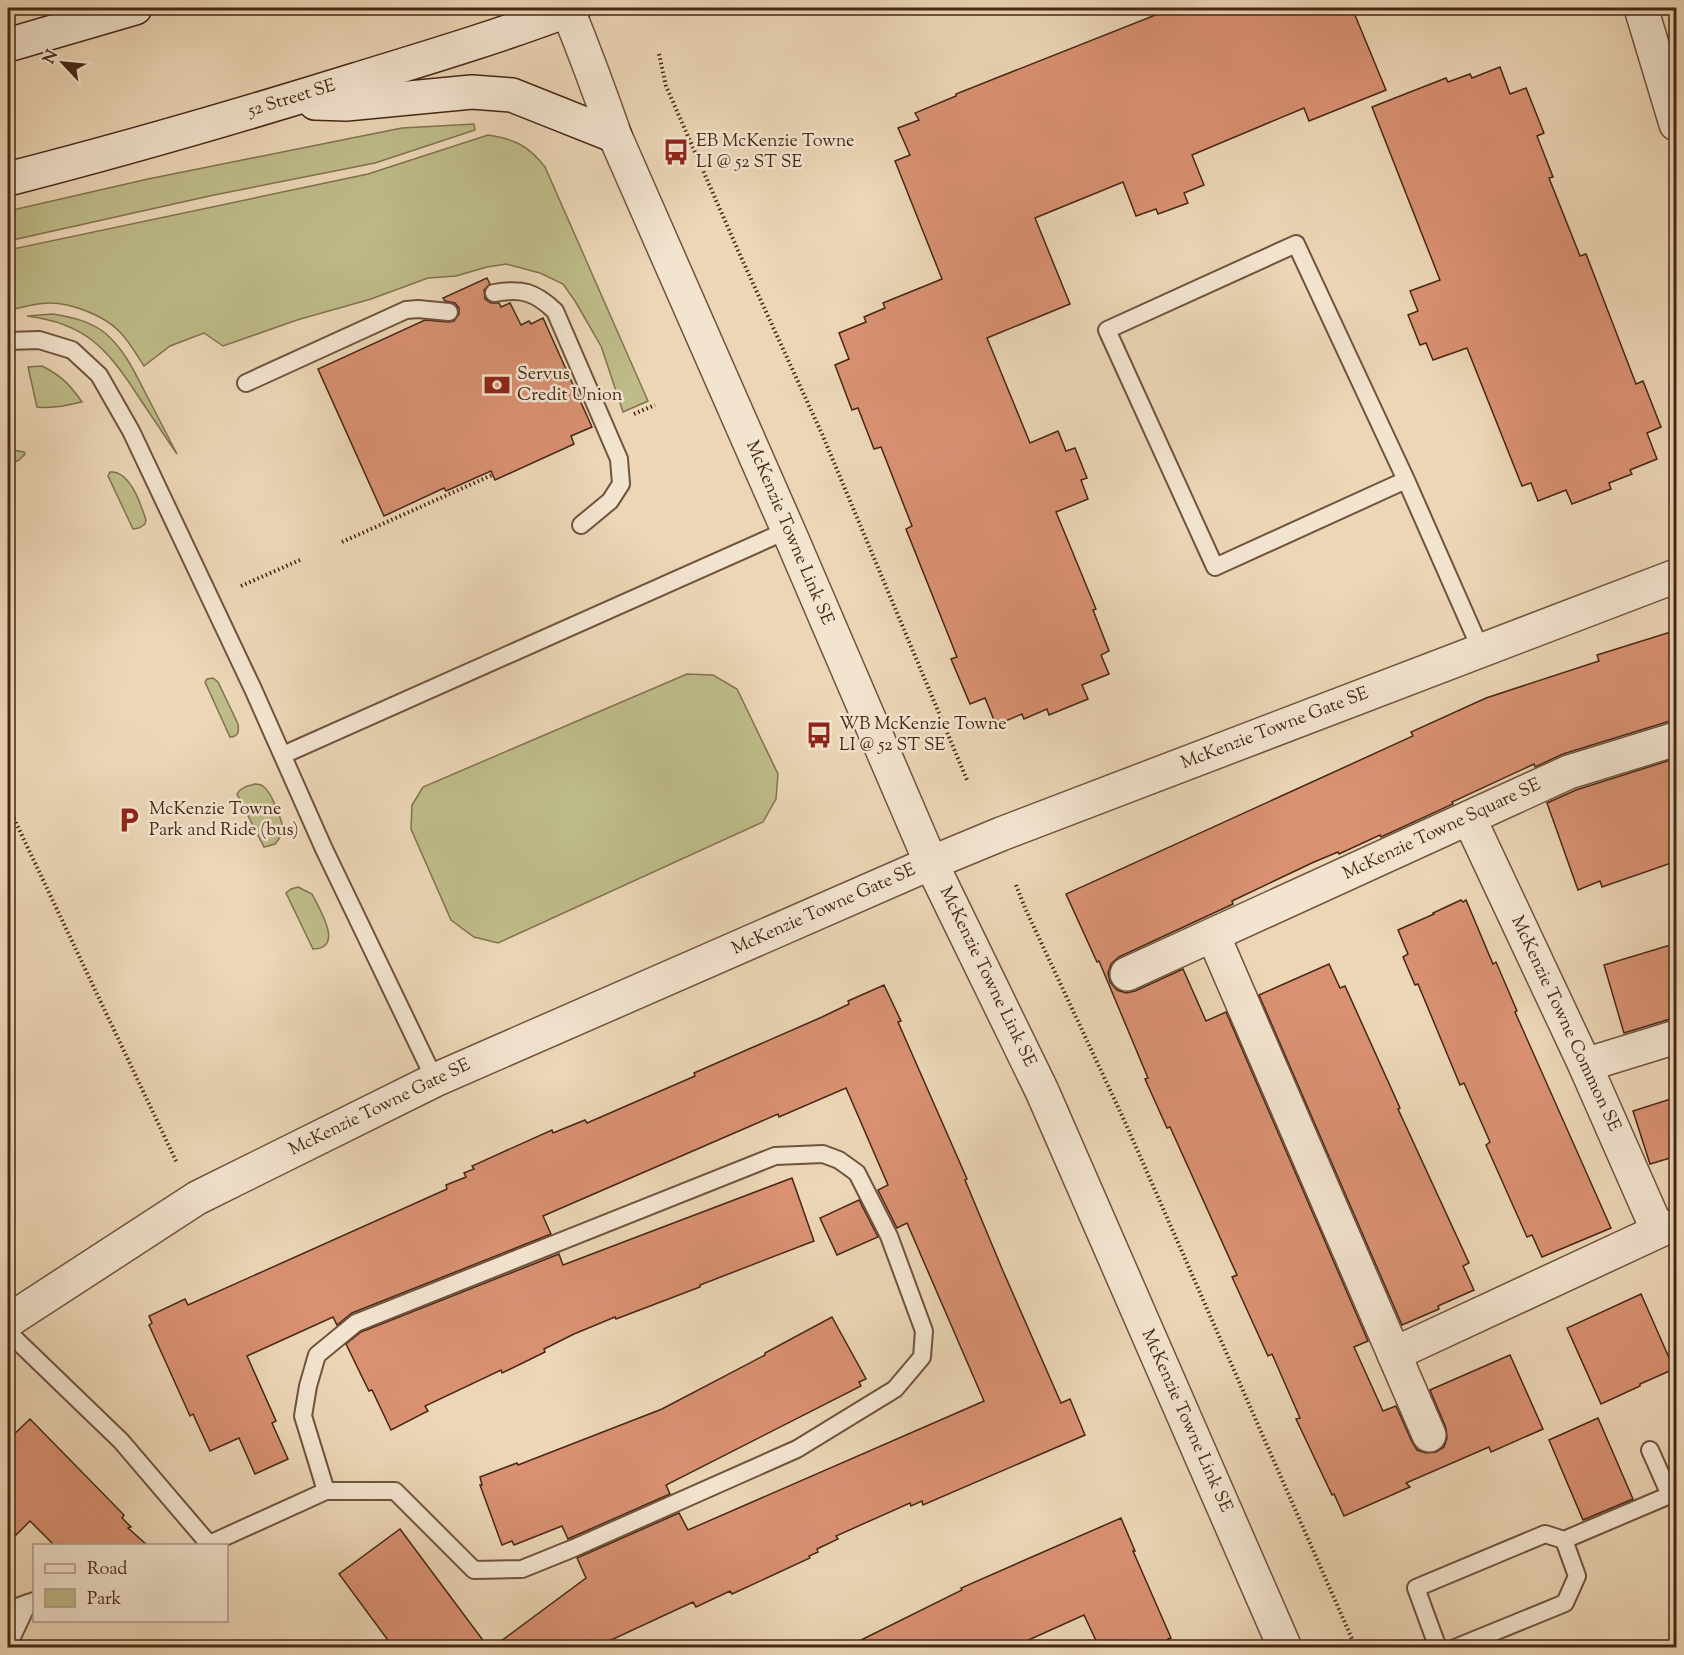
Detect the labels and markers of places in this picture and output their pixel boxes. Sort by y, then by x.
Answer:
place label: EB McKenzie Towne LI @ 52 ST SE [696,129,854,176]
bus stop icon: EB McKenzie Towne LI @ 52 ST SE [661,137,691,167]
place label: Servus Credit Union [517,362,623,409]
bank icon: Servus Credit Union [482,370,512,400]
place label: WB McKenzie Towne LI @ 52 ST SE [839,712,1007,759]
bus stop icon: WB McKenzie Towne LI @ 52 ST SE [804,720,834,750]
place label: McKenzie Towne Park and Ride (bus) [149,797,299,844]
parking icon: McKenzie Towne Park and Ride (bus) [114,805,144,835]

